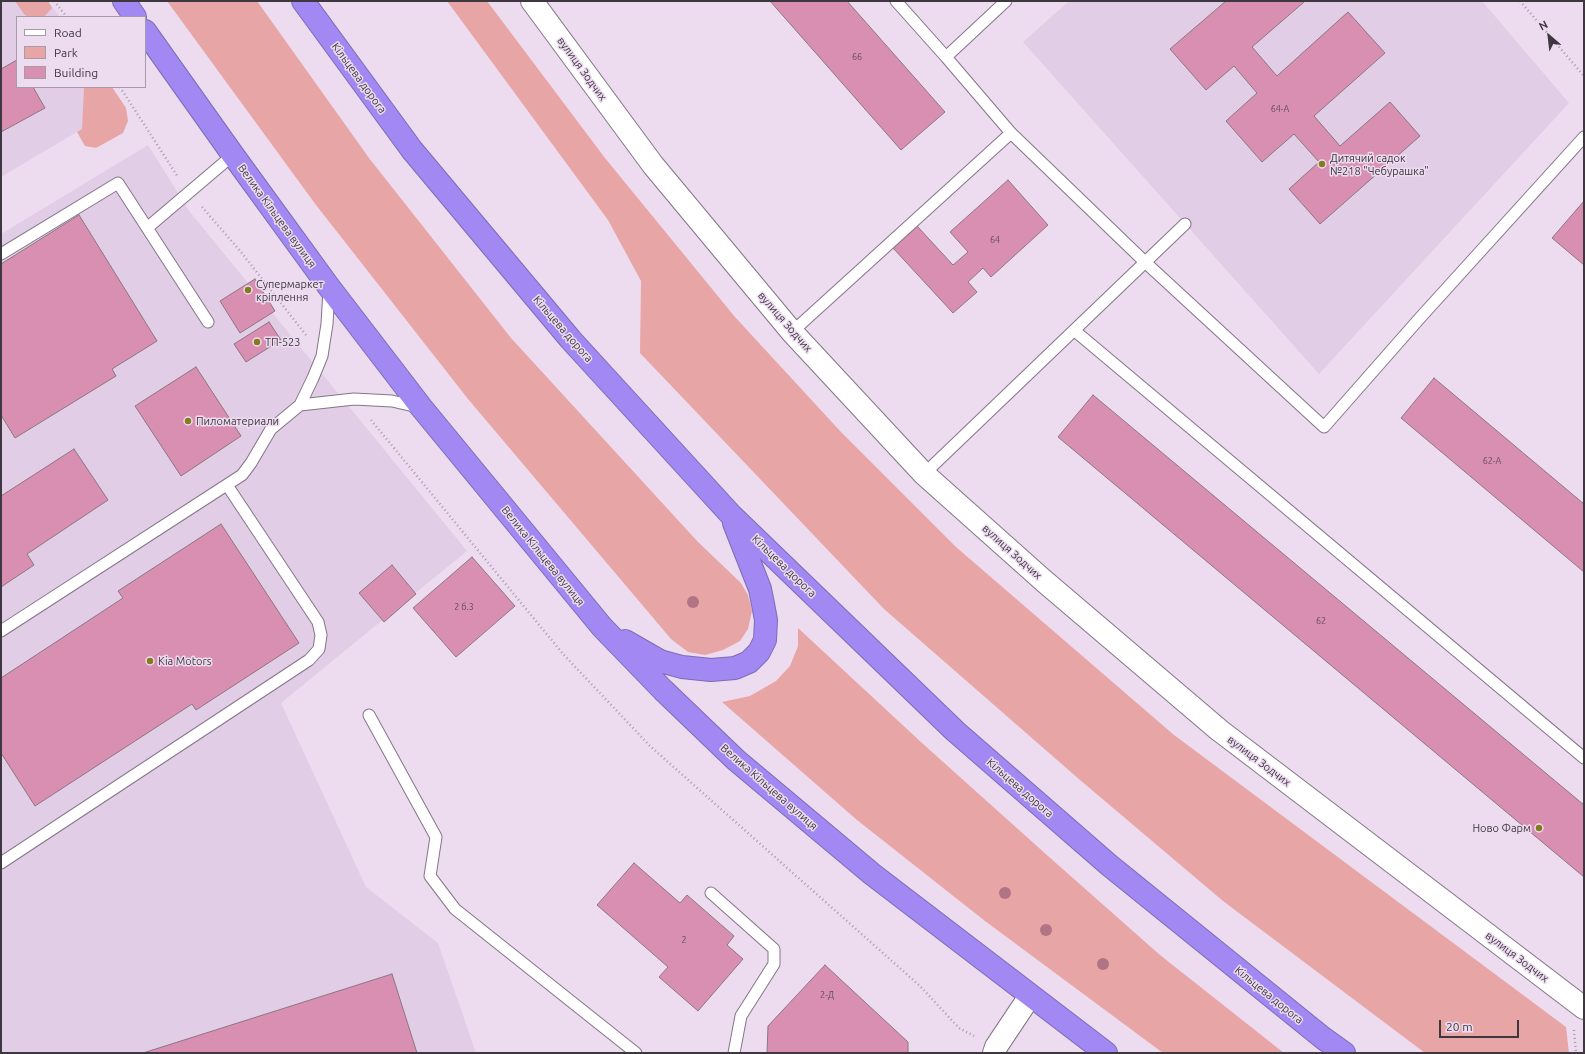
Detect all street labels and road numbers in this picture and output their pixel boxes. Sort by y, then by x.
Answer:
street label: вулиця Зодчих [554,34,610,104]
street label: Кільцева дорога [329,40,389,116]
street label: Велика Кільцева вулиця [235,162,319,270]
street label: вулиця Зодчих [755,289,815,355]
street label: Кільцева дорога [530,293,596,365]
street label: Велика Кільцева вулиця [499,503,587,609]
street label: вулиця Зодчих [979,522,1045,582]
street label: Кільцева дорога [749,532,819,600]
street label: вулиця Зодчих [1225,733,1293,789]
street label: Велика Кільцева вулиця [718,741,820,833]
street label: Кільцева дорога [984,755,1056,821]
street label: вулиця Зодчих [1483,929,1551,985]
street label: Кільцева дорога [1232,963,1306,1027]

